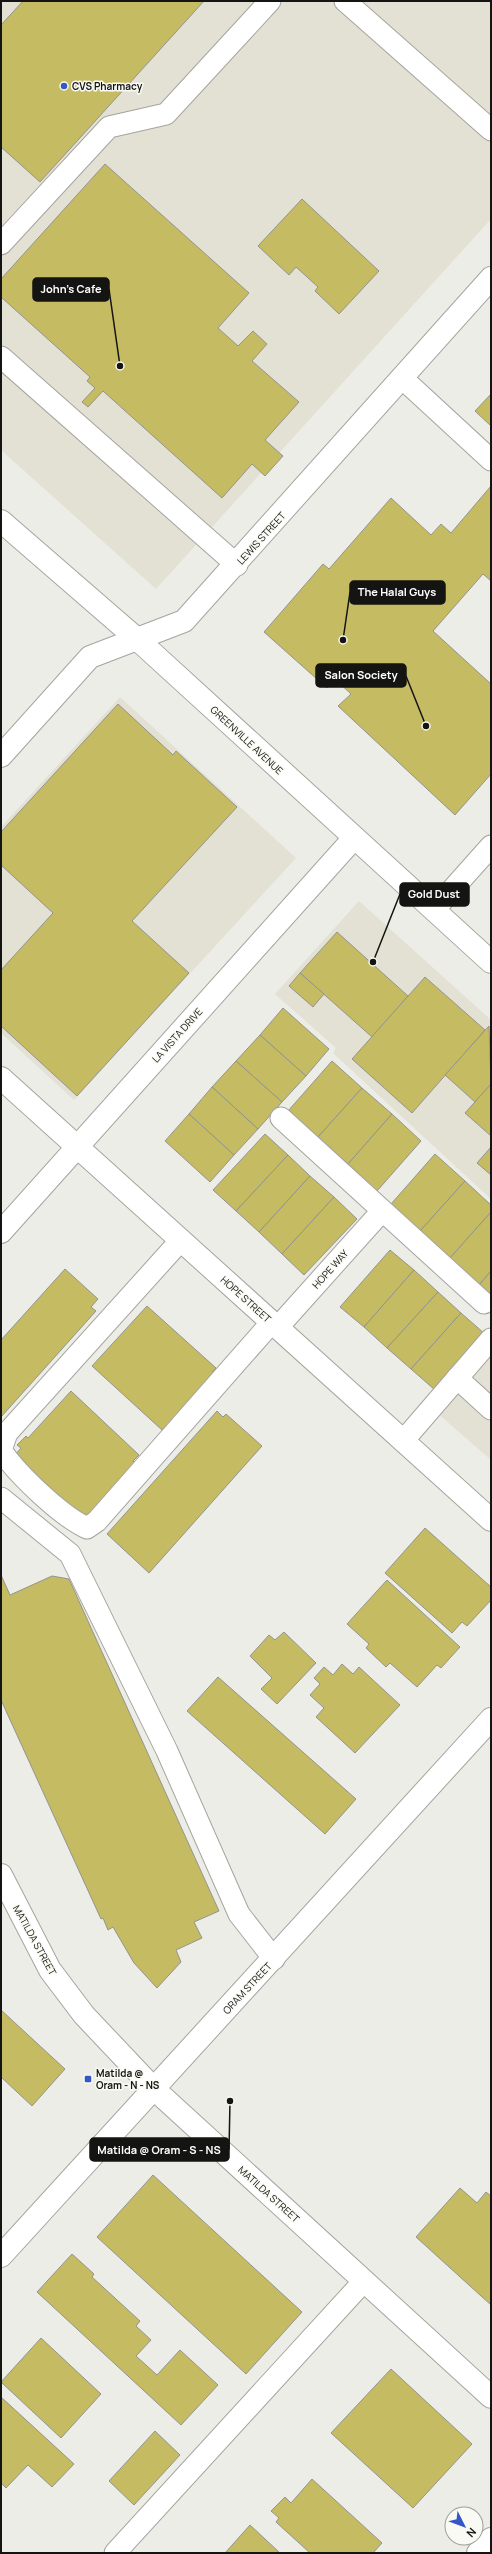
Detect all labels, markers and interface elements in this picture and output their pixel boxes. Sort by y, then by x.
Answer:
place label: CVS Pharmacy [72,79,143,93]
marker: CVS Pharmacy [59,81,69,91]
callout: John's Cafe [33,278,109,301]
text: John's Cafe [40,281,102,296]
street label: LEWIS STREET [234,509,288,567]
callout: The Halal Guys [350,581,445,604]
text: The Halal Guys [358,584,436,599]
callout: Salon Society [316,664,406,687]
text: Salon Society [324,667,398,682]
street label: GREENVILLE AVENUE [208,703,287,778]
callout: Gold Dust [400,883,469,906]
text: Gold Dust [408,886,460,901]
street label: LA VISTA DRIVE [149,1004,206,1065]
street label: HOPE WAY [309,1246,351,1291]
street label: HOPE STREET [218,1273,274,1326]
street label: MATILDA STREET [10,1902,60,1978]
street label: ORAM STREET [219,1959,275,2017]
place label: Matilda @ Oram - N - NS [96,2066,160,2092]
marker: Matilda @ Oram - N - NS [83,2074,93,2084]
callout: Matilda @ Oram - S - NS [90,2138,229,2161]
text: Matilda @ Oram - S - NS [97,2142,221,2157]
street label: MATILDA STREET [235,2163,303,2225]
north arrow [444,2506,484,2546]
text: N [464,2525,480,2541]

